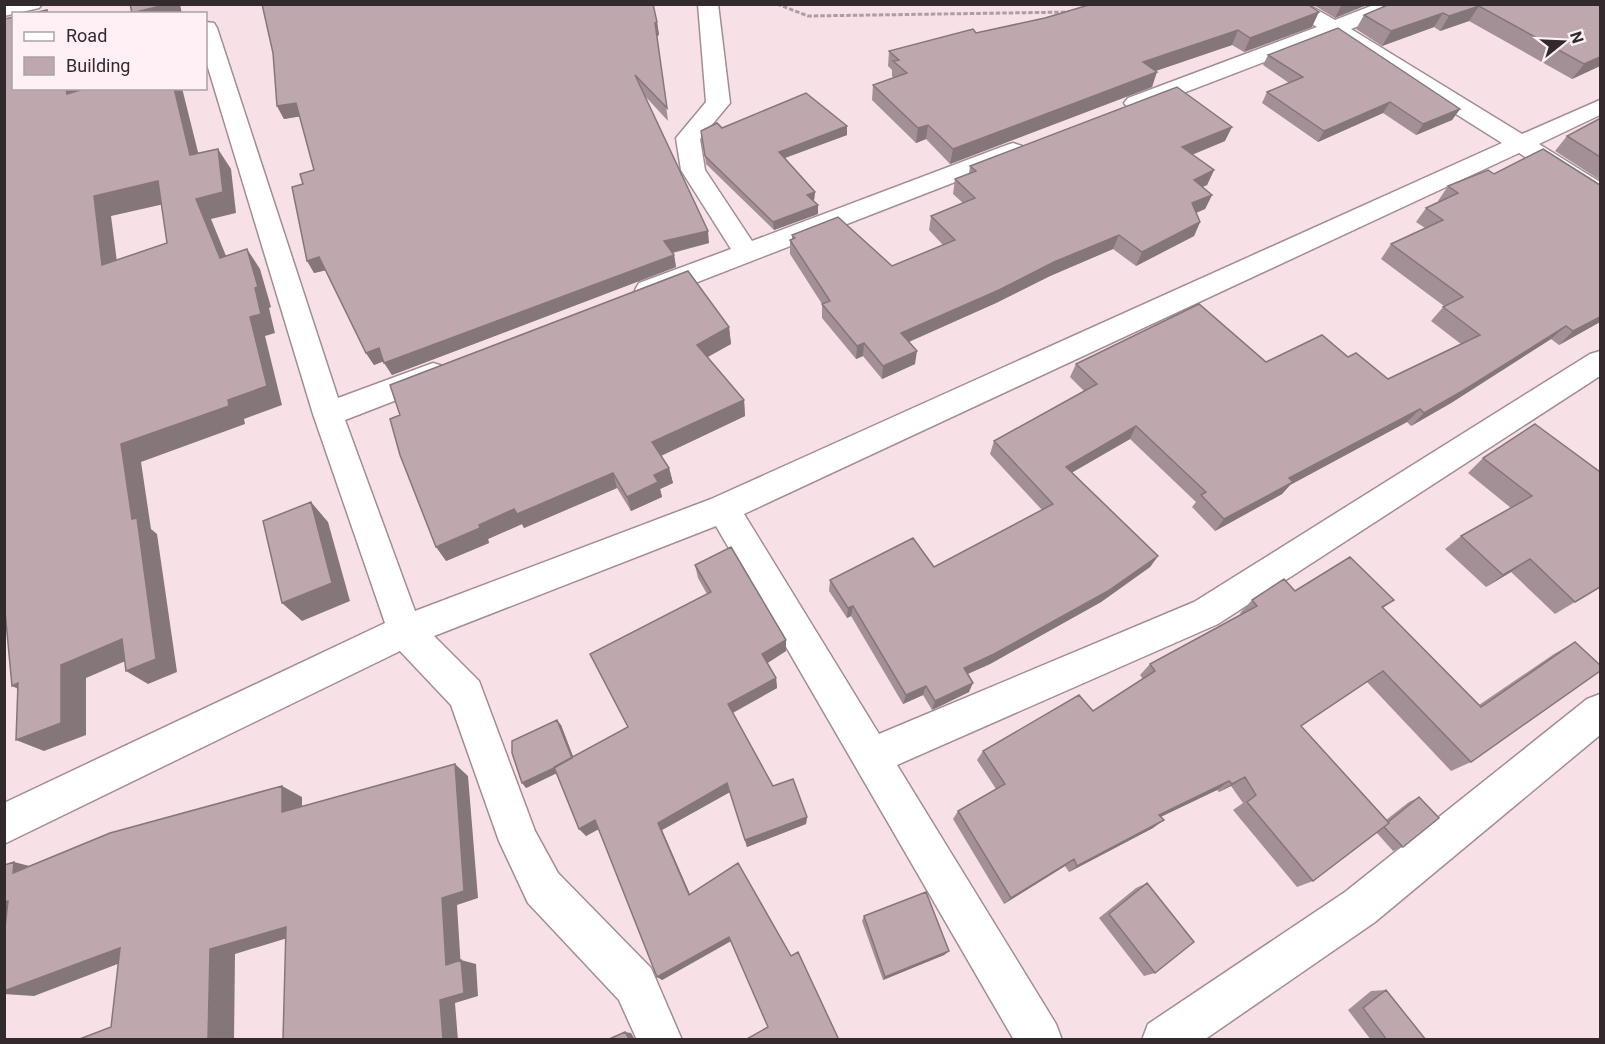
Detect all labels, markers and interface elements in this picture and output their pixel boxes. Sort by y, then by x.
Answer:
legend [12,12,207,90]
north arrow [1533,12,1593,72]
text: Road [66,25,107,46]
text: N [1566,29,1588,46]
text: Building [66,55,130,76]

